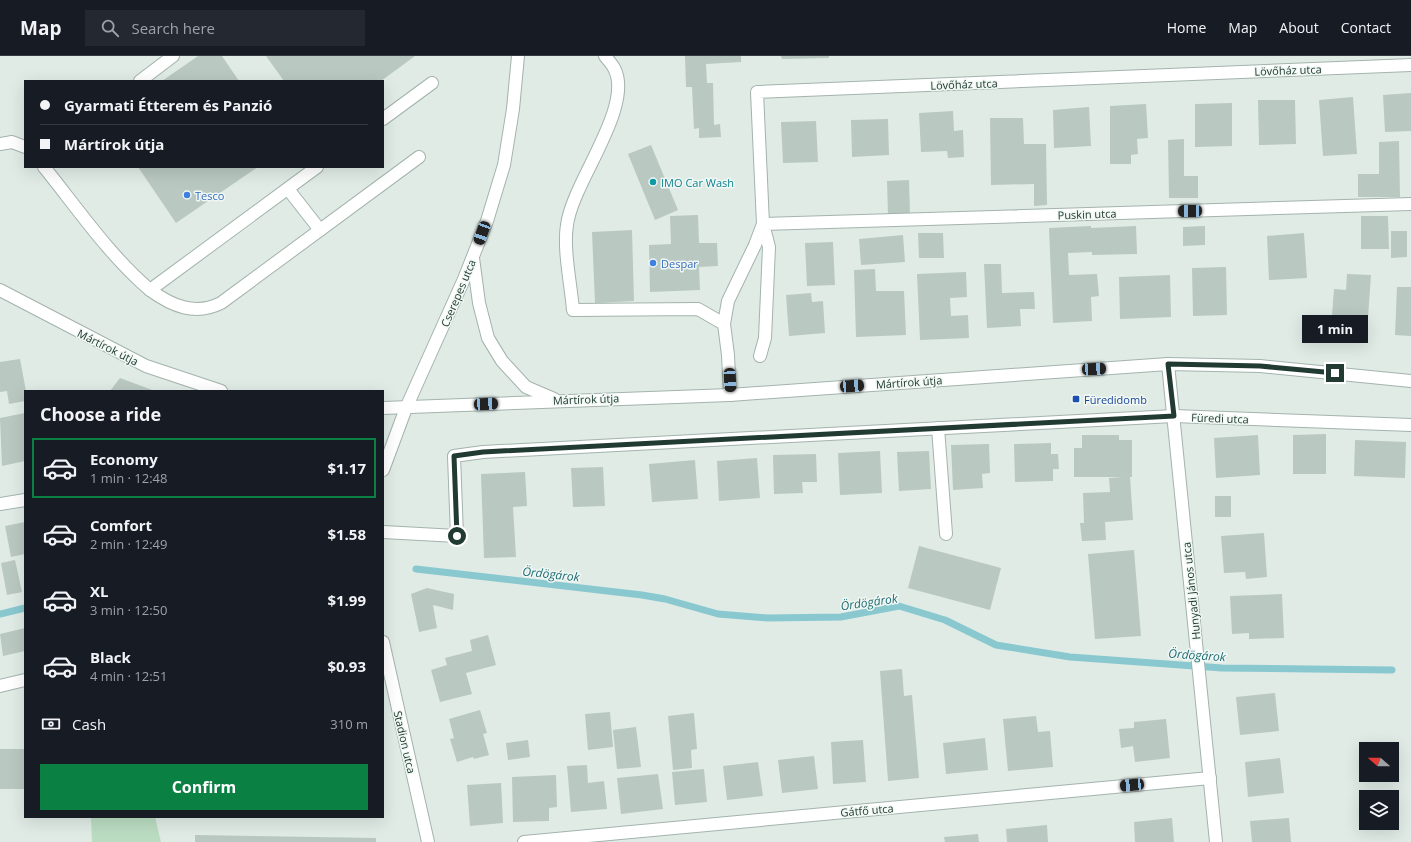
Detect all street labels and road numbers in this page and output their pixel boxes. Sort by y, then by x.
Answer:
street label: Lövőház utca [1254,61,1322,79]
street label: Lövőház utca [930,75,998,93]
street label: Puskin utca [1057,205,1117,223]
street label: Cserepes utca [437,257,479,329]
street label: Mártírok útja [75,325,141,369]
street label: Mártírok útja [875,372,943,392]
street label: Mártírok útja [553,390,619,408]
street label: Füredi utca [1191,410,1249,426]
street label: Hunyadi János utca [1178,541,1204,641]
street label: Stadion utca [391,709,419,775]
street label: Gátfő utca [840,800,894,820]

